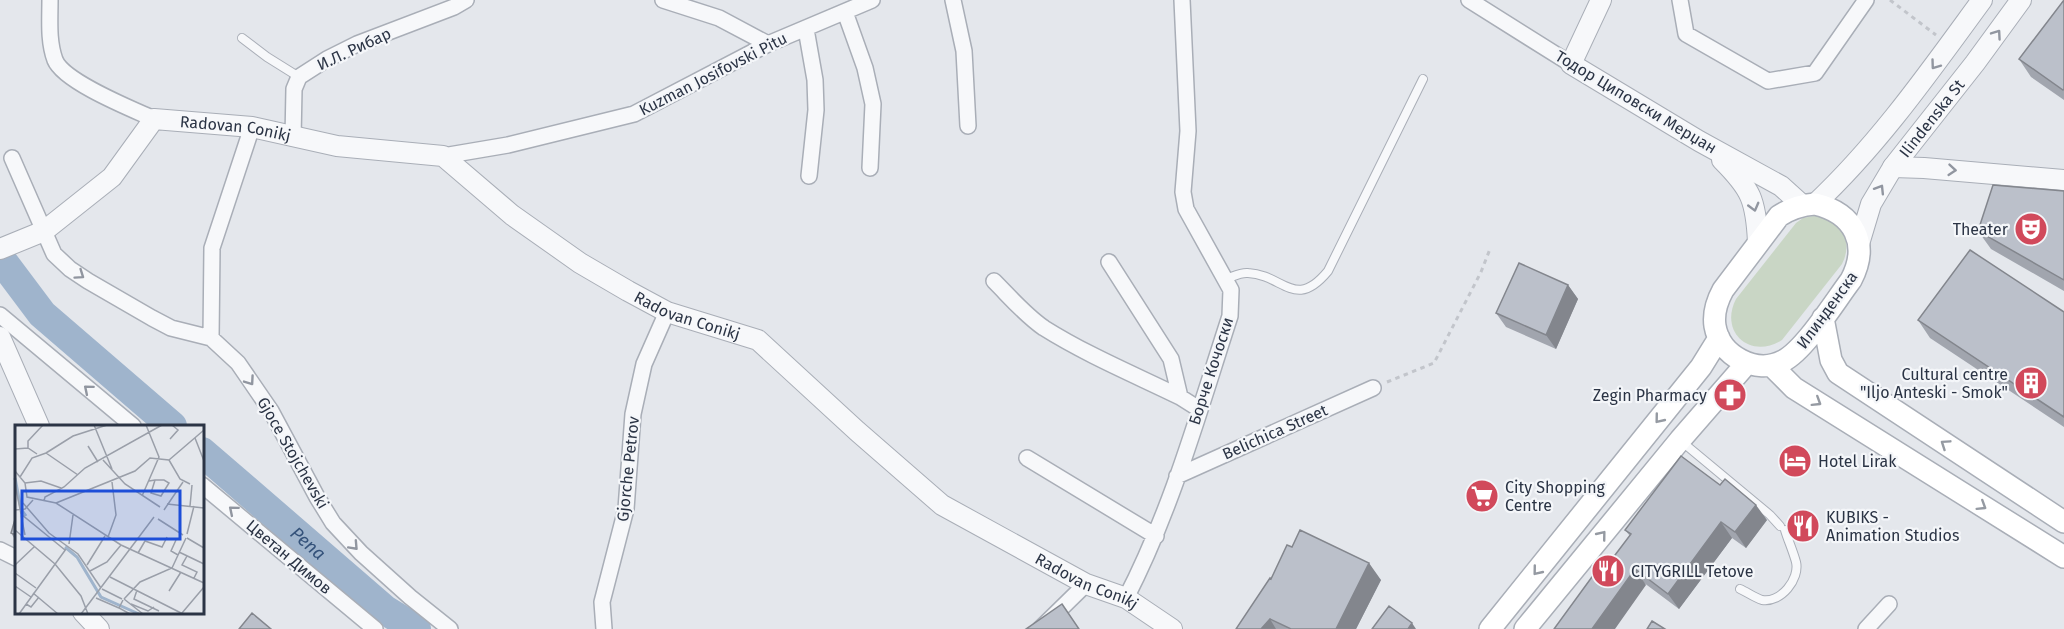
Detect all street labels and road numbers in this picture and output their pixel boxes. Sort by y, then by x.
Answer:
street label: И.Л. Рибар [314,24,394,74]
street label: Kuzman Josifovski Pitu [636,28,790,120]
street label: Тодор Циповски Мерџан [1552,46,1720,158]
street label: Ilindenska St [1895,75,1968,161]
street label: Radovan Conikj [179,112,293,145]
street label: Илинденска [1793,268,1861,352]
street label: Radovan Conikj [631,287,743,343]
street label: Борче Кочоски [1185,315,1237,427]
street label: Gjoce Stojchevski [253,394,333,512]
street label: Belichica Street [1220,400,1331,464]
street label: Gjorche Petrov [613,415,643,523]
street label: Цветан Димов [243,516,335,598]
street label: Radovan Conikj [1032,549,1142,613]

